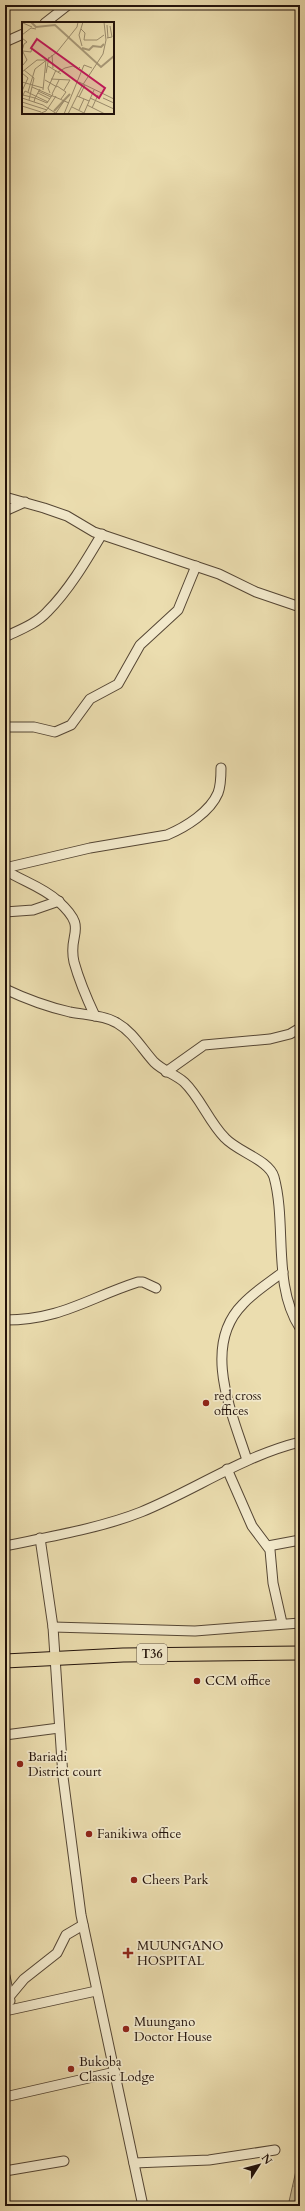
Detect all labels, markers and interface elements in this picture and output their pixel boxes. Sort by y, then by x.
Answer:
inset map [22,22,114,114]
place label: red cross offices [214,1387,261,1420]
marker: red cross offices [201,1398,211,1408]
road number: T36 [137,1644,167,1664]
place label: CCM office [205,1672,271,1690]
marker: CCM office [192,1676,202,1686]
place label: Bariadi District court [28,1748,102,1781]
marker: Bariadi District court [15,1759,25,1769]
place label: Fanikiwa office [97,1825,181,1843]
marker: Fanikiwa office [84,1829,94,1839]
place label: Cheers Park [142,1871,209,1889]
marker: Cheers Park [129,1875,139,1885]
place label: MUUNGANO HOSPITAL [137,1937,223,1970]
marker: MUUNGANO HOSPITAL [122,1947,134,1959]
place label: Muungano Doctor House [134,2013,212,2046]
marker: Muungano Doctor House [121,2024,131,2034]
place label: Bukoba Classic Lodge [79,2053,155,2086]
marker: Bukoba Classic Lodge [66,2064,76,2074]
north arrow [239,2145,279,2185]
text: N [258,2151,276,2168]

